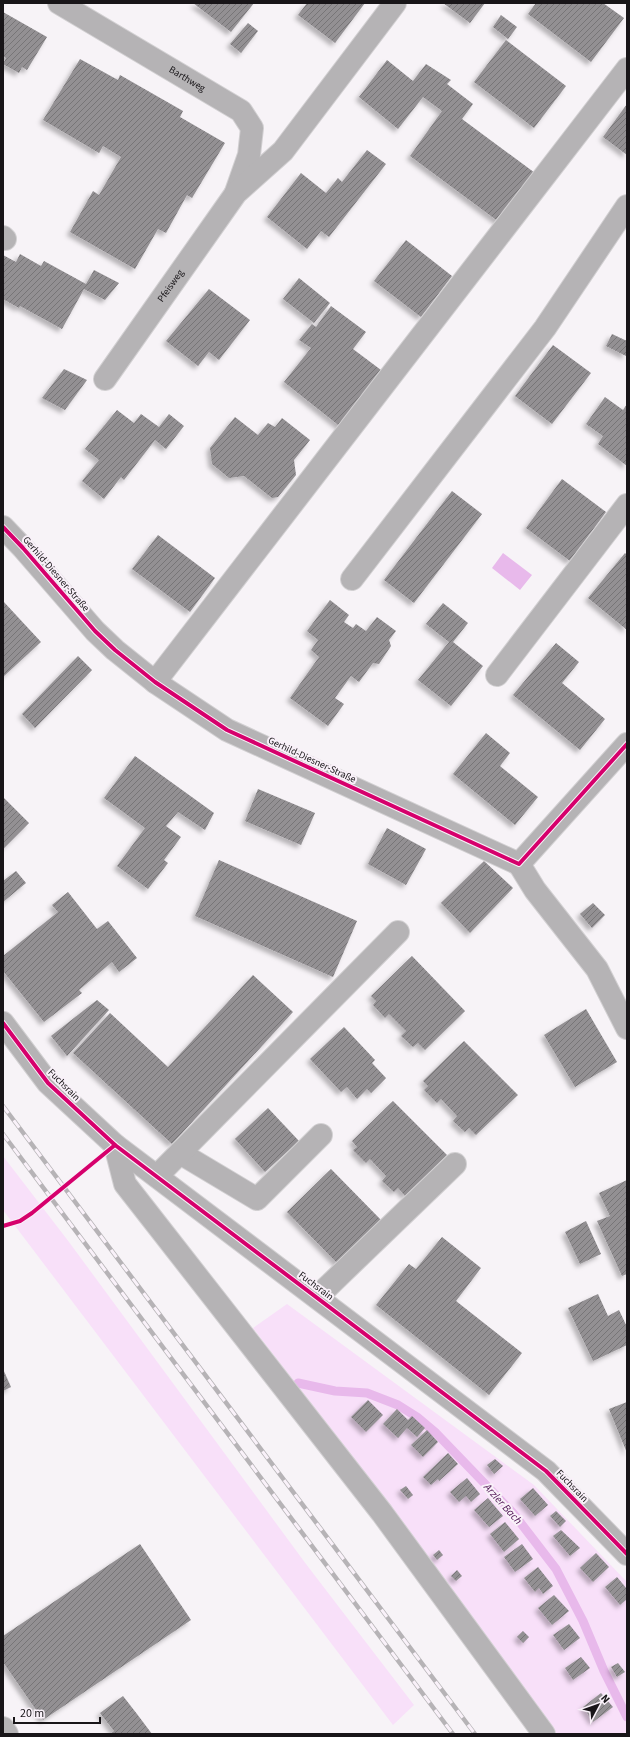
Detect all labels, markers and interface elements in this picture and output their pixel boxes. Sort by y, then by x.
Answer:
street label: Barthweg [166,63,208,95]
street label: Pfeisweg [154,267,187,305]
street label: Gerhild-Diesner-Straße [19,533,93,615]
street label: Gerhild-Diesner-Straße [266,733,358,787]
street label: Fuchsrain [45,1066,83,1104]
street label: Fuchsrain [296,1268,336,1304]
street label: Fuchsrain [553,1467,591,1505]
water label: Arzler Bach [480,1479,526,1528]
north arrow [578,1685,618,1725]
text: N [597,1691,613,1706]
scale bar [14,1699,100,1725]
text: 20 m [20,1705,44,1722]

